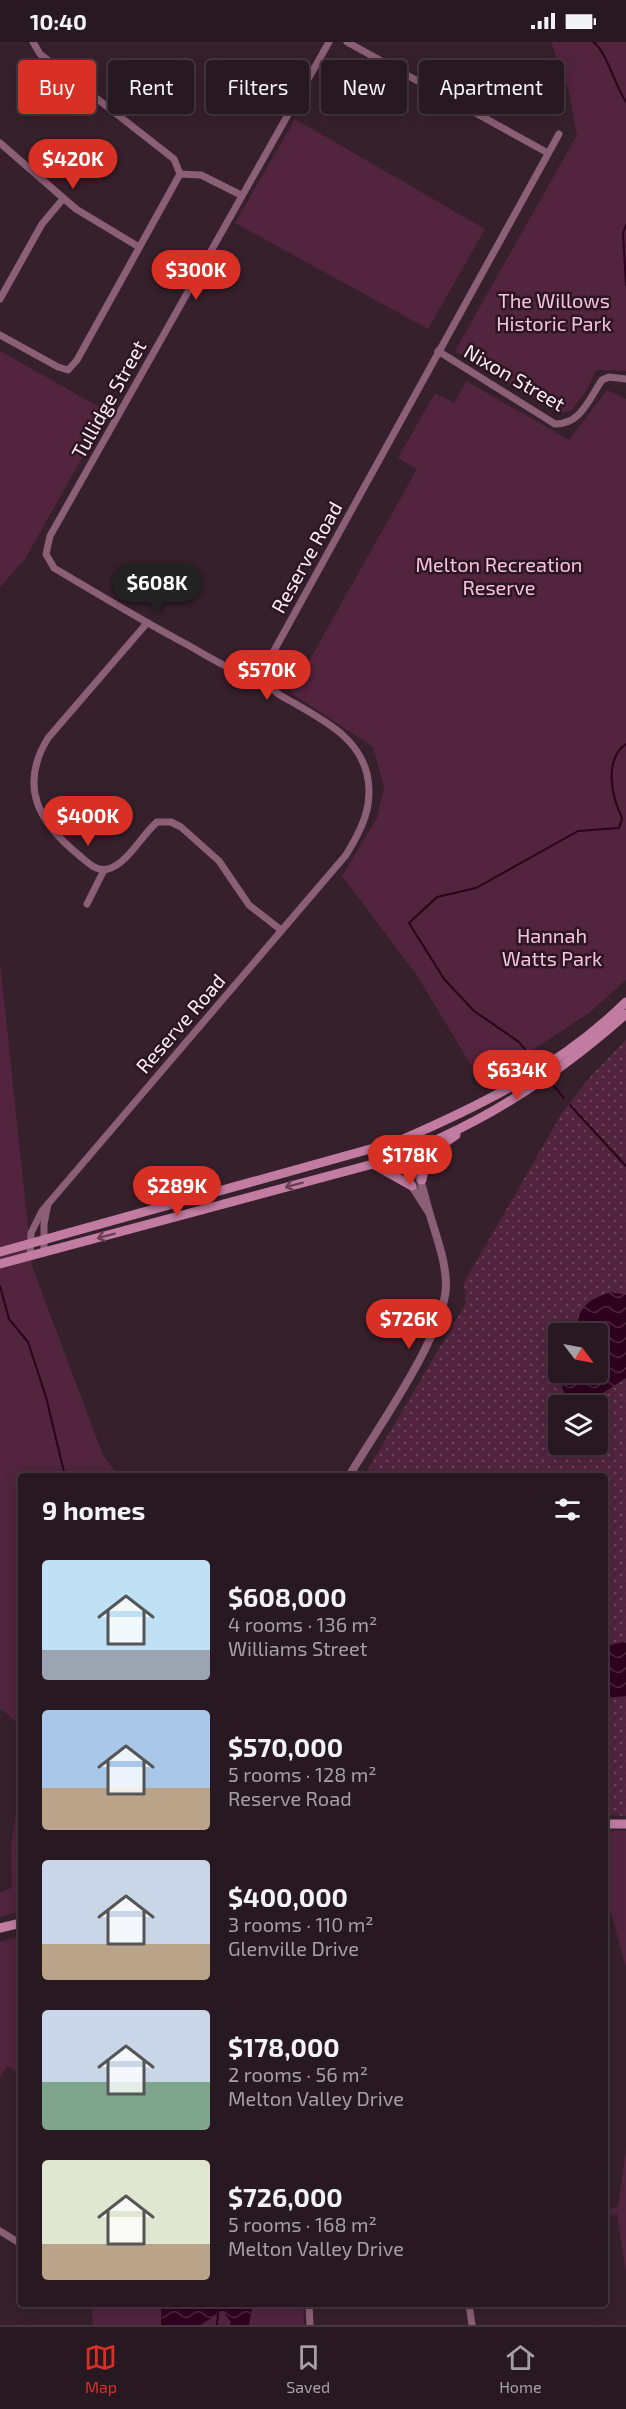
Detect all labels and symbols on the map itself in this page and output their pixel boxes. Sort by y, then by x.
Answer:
pin: $420K [31,139,115,190]
pin: $300K [154,250,238,301]
park label: The Willows Historic Park [496,288,612,335]
street label: Tullidge Street [66,335,151,462]
street label: Nixon Street [460,339,570,416]
street label: Reserve Road [266,497,346,617]
park label: Melton Recreation Reserve [416,552,582,599]
pin: $608K [115,563,199,614]
pin: $570K [225,650,309,701]
pin: $400K [46,796,130,847]
park label: Hannah Watts Park [502,923,602,970]
street label: Reserve Road [130,968,230,1078]
pin: $634K [475,1050,559,1101]
pin: $178K [368,1135,452,1186]
pin: $289K [135,1166,219,1217]
one-way arrow [285,1179,304,1191]
one-way arrow [97,1231,116,1242]
pin: $726K [367,1299,451,1350]
north arrow [548,1323,608,1383]

